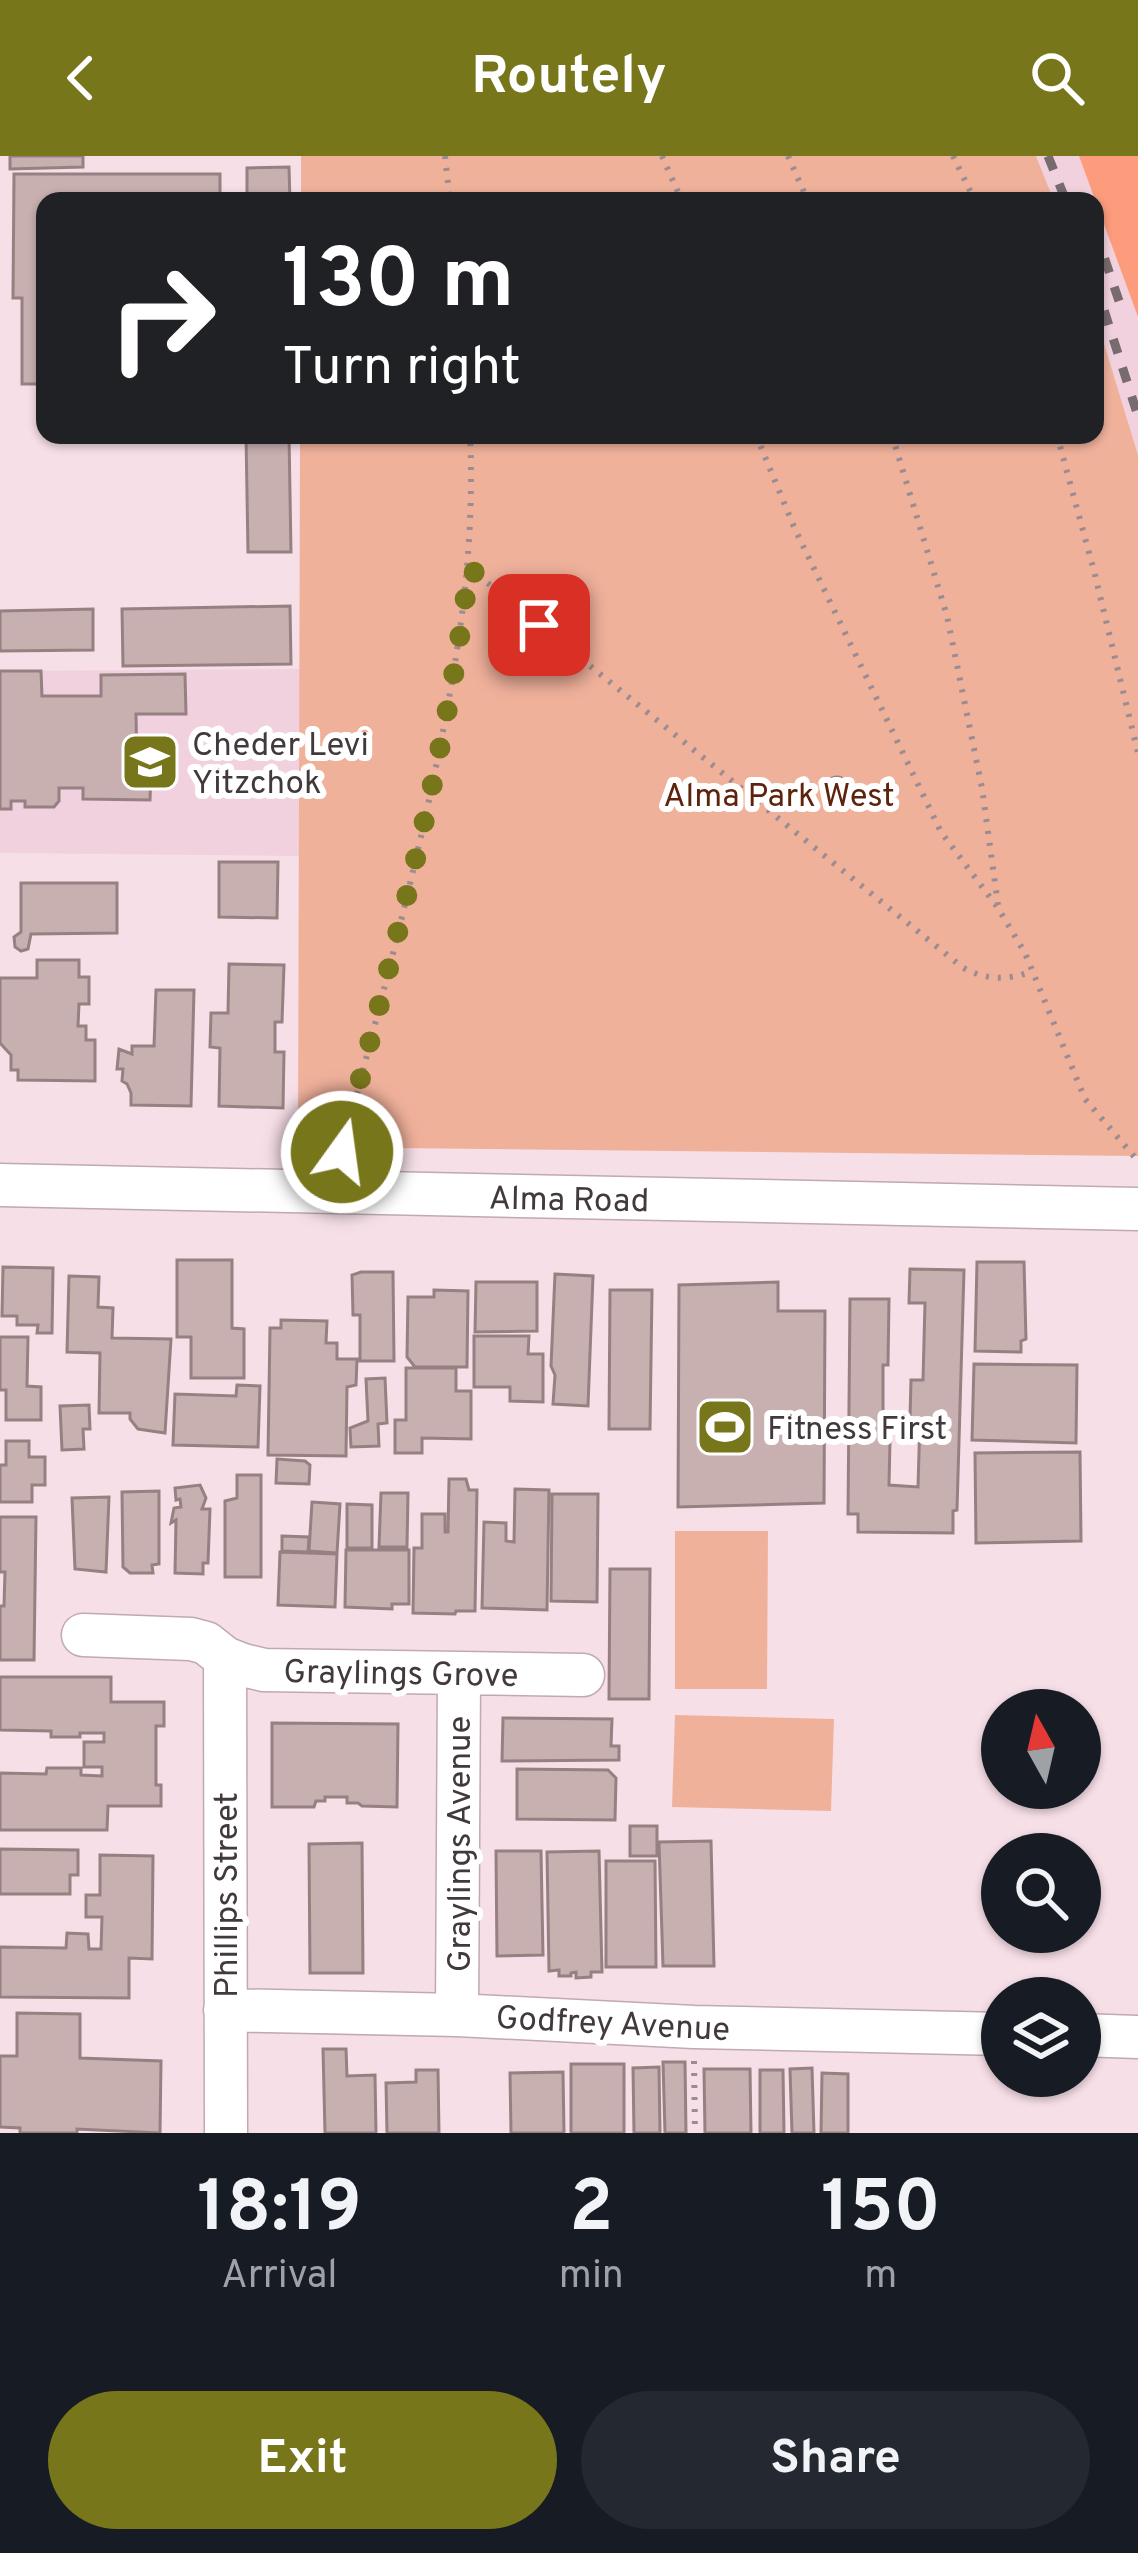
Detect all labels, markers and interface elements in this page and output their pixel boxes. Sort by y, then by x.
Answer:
text: Routely [471,44,667,113]
icon: back [48,45,114,111]
icon: search [1024,45,1090,111]
text: 130 m [282,231,514,337]
icon: right [84,240,240,396]
text: Turn right [282,335,521,404]
pin [488,574,590,676]
icon: arrive [506,592,572,658]
place label: Cheder Levi Yitzchok [192,726,369,806]
school or university icon: Cheder Levi Yitzchok [119,731,181,793]
park label: Alma Park West [663,777,895,819]
position arrow [279,1089,405,1215]
street label: Alma Road [488,1180,650,1224]
sports icon: Fitness First [694,1396,756,1458]
place label: Fitness First [767,1410,947,1452]
street label: Graylings Grove [283,1653,519,1699]
north arrow [981,1689,1101,1809]
map controls [981,1689,1101,2097]
street label: Graylings Avenue [441,1716,483,1972]
street label: Phillips Street [208,1792,250,1998]
button: search [981,1833,1101,1953]
button: layers [981,1977,1101,2097]
street label: Godfrey Avenue [495,1999,731,2053]
text: 18:19 [197,2165,362,2257]
text: 2 [569,2165,613,2257]
text: 150 [821,2165,941,2257]
text: Arrival [221,2253,338,2302]
text: min [559,2253,624,2302]
text: m [864,2253,897,2302]
button: Exit [48,2391,557,2529]
button: Share [581,2391,1090,2529]

